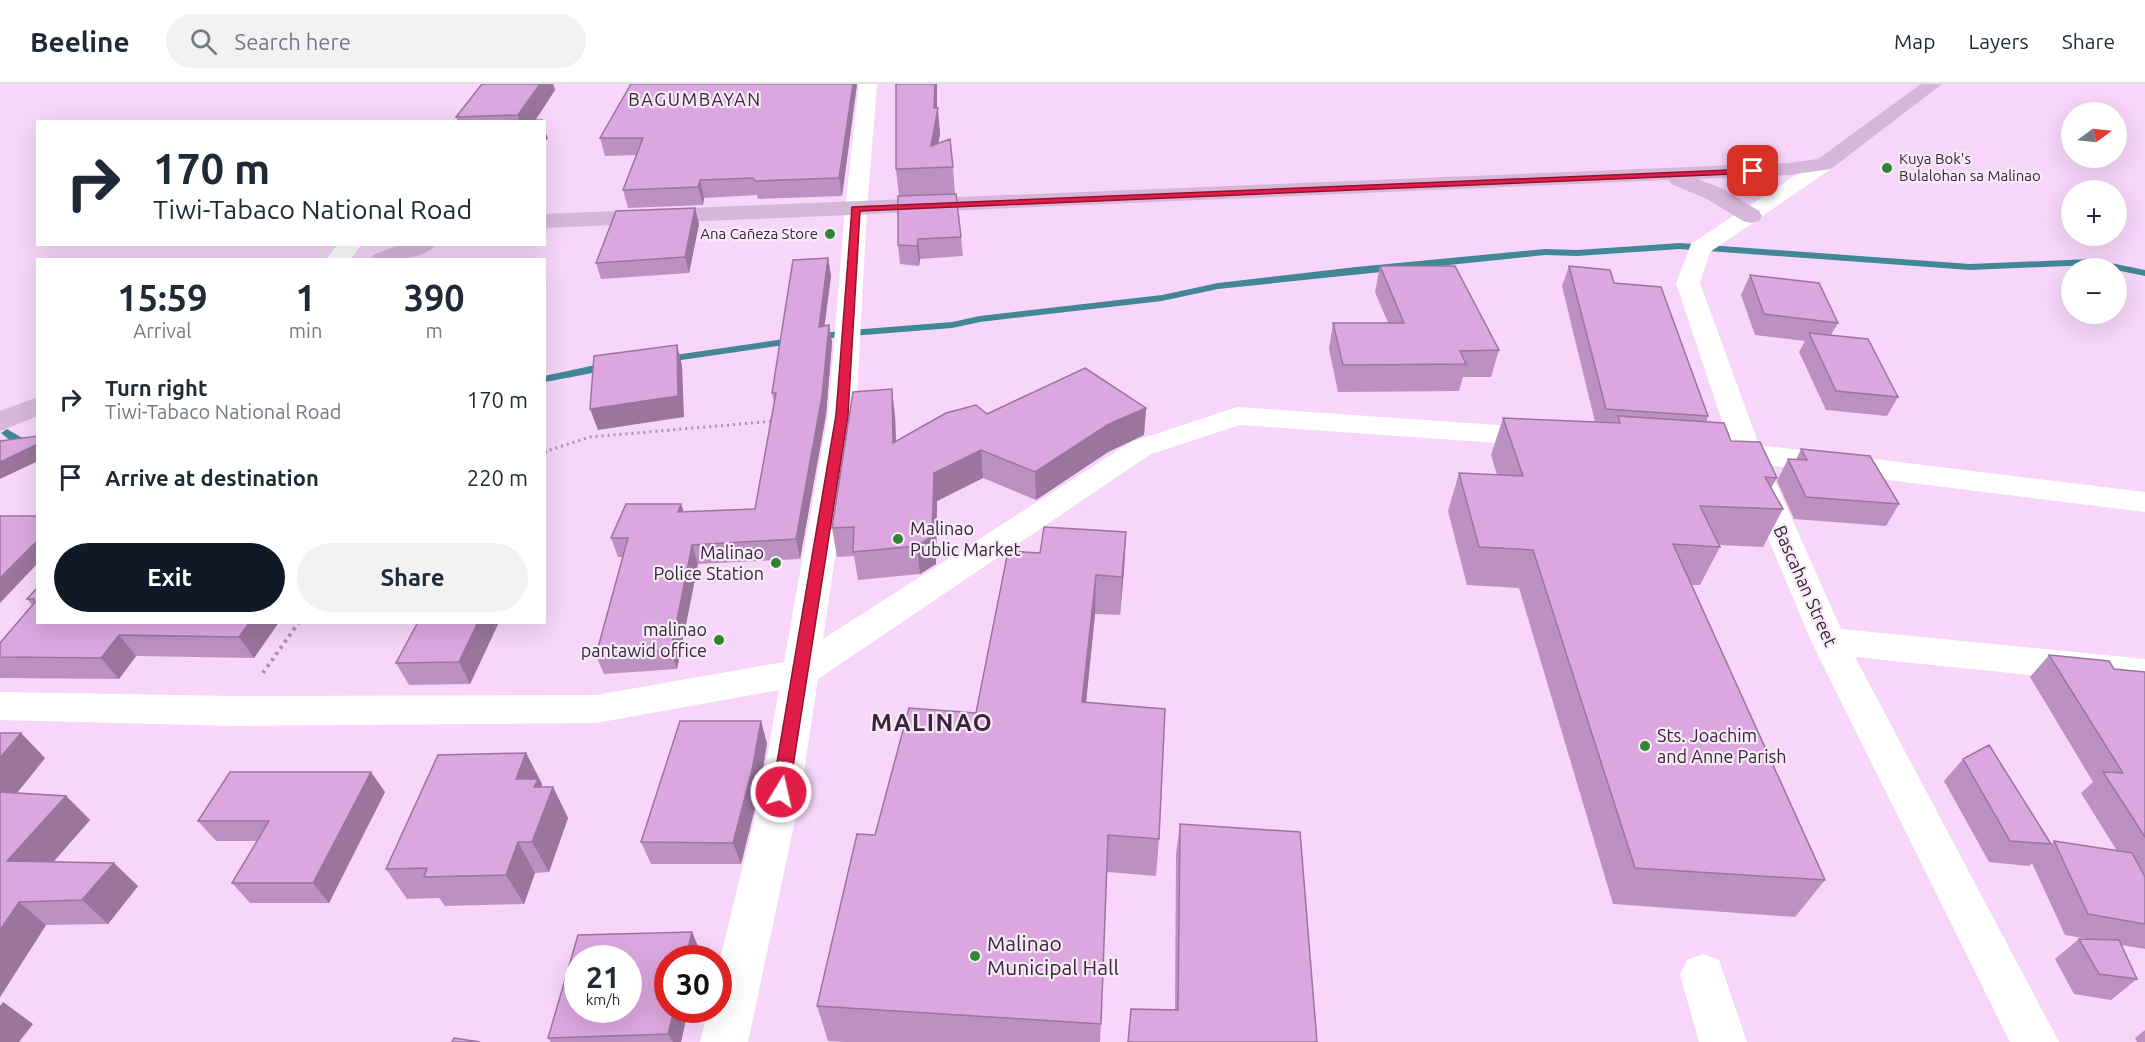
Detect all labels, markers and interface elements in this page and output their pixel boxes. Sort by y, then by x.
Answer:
search box [166,14,586,68]
icon: search [187,25,220,58]
text: Beeline [30,26,130,57]
text: Search here [235,29,351,54]
text: Map [1894,29,1935,53]
text: Layers [1968,29,2029,53]
text: Share [2062,29,2115,53]
district label: BAGUMBAYAN [628,89,762,109]
north arrow [2061,102,2127,168]
map controls [2061,102,2127,324]
icon: right [54,144,132,222]
text: 170 m [153,145,270,192]
pin [1727,145,1778,196]
place label: Kuya Bok's Bulalohan sa Malinao [1899,150,2041,184]
icon: arrive [1736,154,1769,187]
marker: Kuya Bok's Bulalohan sa Malinao [1880,161,1894,175]
button: + [2061,180,2127,246]
text: Tiwi-Tabaco National Road [153,194,472,224]
place label: Ana Cañeza Store [700,225,818,242]
marker: Ana Cañeza Store [823,227,837,241]
button: − [2061,258,2127,324]
text: 15:59 [117,277,207,318]
text: 1 [295,277,316,318]
text: 390 [404,277,465,318]
text: Arrival [133,319,192,342]
text: min [289,319,322,342]
text: m [426,319,443,342]
text: Turn right [105,375,207,400]
icon: right [54,383,87,416]
text: 170 m [467,387,528,412]
text: Tiwi-Tabaco National Road [105,400,341,423]
icon: arrive [54,461,87,494]
text: Arrive at destination [105,465,319,490]
text: 220 m [467,465,528,490]
place label: Malinao Public Market [910,518,1021,559]
street label: Bascahan Street [1770,522,1842,649]
marker: Malinao Public Market [891,532,905,546]
place label: Malinao Police Station [653,542,764,583]
button: Exit [54,543,285,612]
button: Share [297,543,528,612]
marker: Malinao Police Station [769,556,783,570]
place label: malinao pantawid office [581,619,707,660]
marker: malinao pantawid office [712,633,726,647]
district label: MALINAO [871,709,993,736]
place label: Sts. Joachim and Anne Parish [1657,725,1787,766]
marker: Sts. Joachim and Anne Parish [1638,739,1652,753]
position arrow [749,760,813,824]
place label: Malinao Municipal Hall [987,931,1119,979]
speed limit sign: 30 [654,945,732,1023]
marker: Malinao Municipal Hall [968,949,982,963]
text: 21 [586,960,620,994]
text: km/h [586,991,620,1008]

